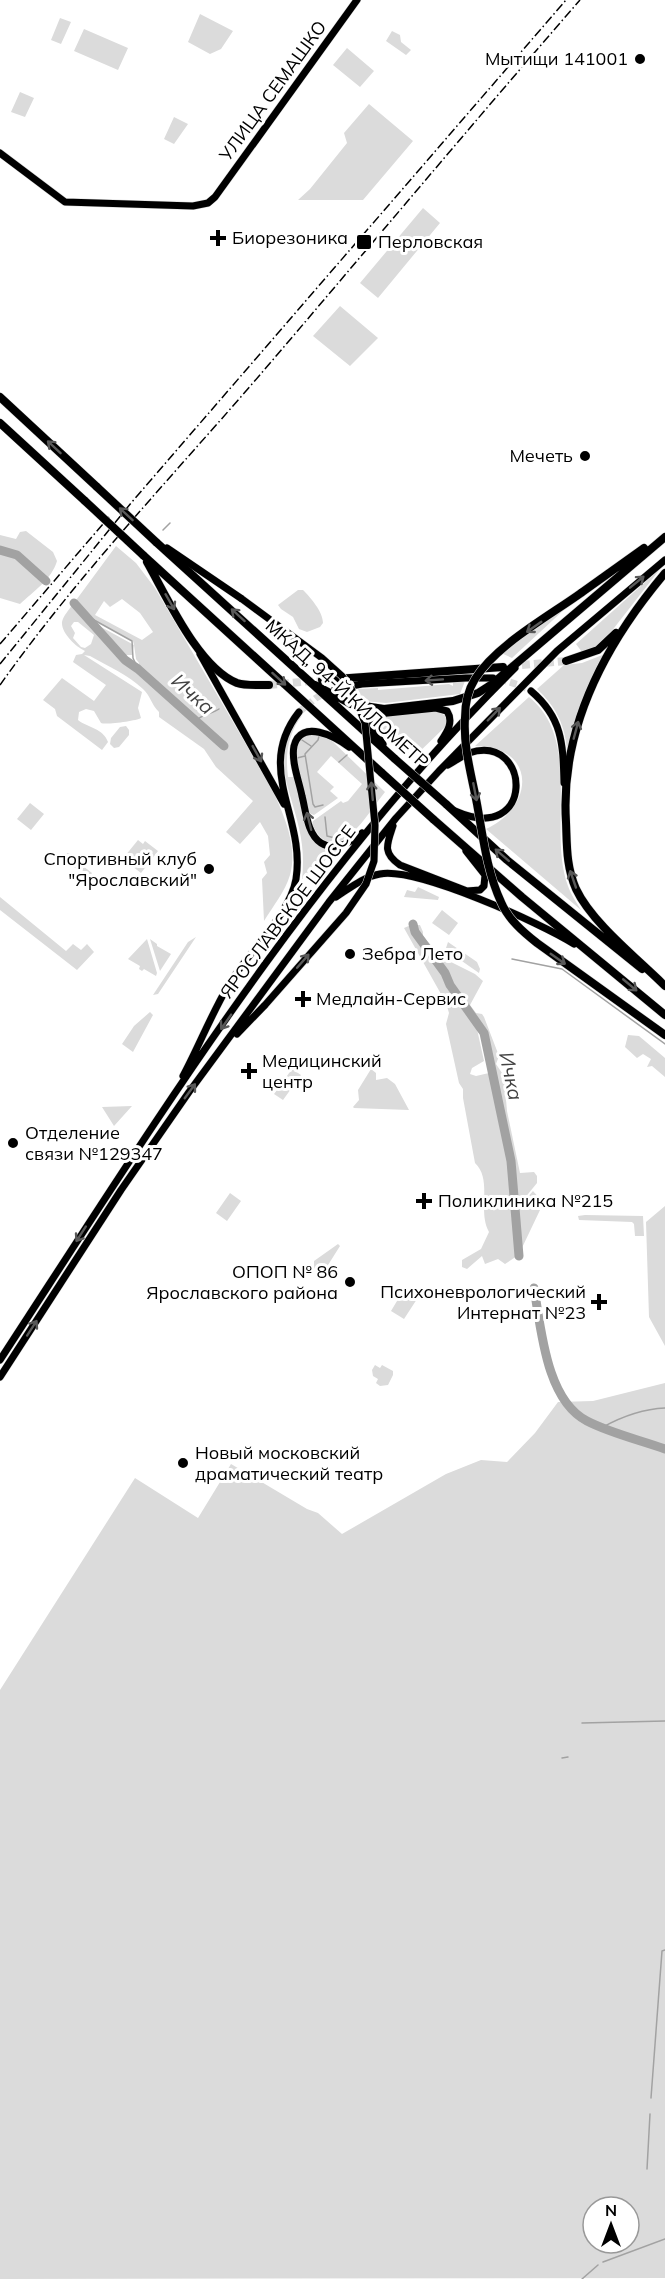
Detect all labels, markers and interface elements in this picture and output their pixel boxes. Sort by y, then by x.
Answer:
street label: УЛИЦА СЕМАШКО [213,16,331,166]
place label: Мытищи 141001 [485,47,628,70]
marker: Мытищи 141001 [633,52,647,66]
place label: Биорезоника [232,226,348,249]
marker: Биорезоника [209,229,227,247]
place label: Перловская [378,230,483,253]
marker: Перловская [355,233,373,251]
one-way arrow [46,440,61,454]
place label: Мечеть [509,444,573,467]
marker: Мечеть [578,449,592,463]
one-way arrow [119,507,134,521]
one-way arrow [629,576,645,589]
one-way arrow [164,593,176,610]
one-way arrow [231,608,246,622]
street label: МКАД, 94-Й КИЛОМЕТР [261,614,434,773]
one-way arrow [526,621,542,633]
water label: Ичка [167,668,220,719]
one-way arrow [272,672,287,686]
one-way arrow [425,674,445,685]
one-way arrow [487,706,501,721]
one-way arrow [571,720,582,739]
one-way arrow [251,745,263,762]
one-way arrow [366,781,377,801]
one-way arrow [470,782,481,802]
one-way arrow [302,812,314,831]
street label: ЯРОСЛАВСКОЕ ШОССЕ [215,821,360,1003]
place label: Спортивный клуб "Ярославский" [44,847,197,891]
one-way arrow [495,848,510,862]
marker: Спортивный клуб "Ярославский" [202,862,216,876]
one-way arrow [567,870,578,889]
place label: Зебра Лето [362,942,463,965]
marker: Зебра Лето [343,947,357,961]
one-way arrow [550,953,566,965]
one-way arrow [296,954,310,969]
one-way arrow [622,978,638,991]
place label: Медлайн-Сервис [316,987,466,1010]
marker: Медлайн-Сервис [294,990,312,1008]
one-way arrow [220,1013,232,1029]
place label: Медицинский центр [262,1049,382,1093]
water label: Ичка [494,1049,529,1103]
marker: Медицинский центр [240,1062,258,1080]
one-way arrow [184,1083,196,1100]
place label: Отделение связи №129347 [25,1121,163,1165]
marker: Отделение связи №129347 [6,1136,20,1150]
place label: Поликлиника №215 [438,1189,613,1212]
marker: Поликлиника №215 [415,1192,433,1210]
one-way arrow [75,1225,87,1242]
place label: ОПОП № 86 Ярославского района [146,1260,338,1304]
marker: ОПОП № 86 Ярославского района [343,1275,357,1289]
place label: Психоневрологический Интернат №23 [380,1280,586,1324]
marker: Психоневрологический Интернат №23 [590,1293,608,1311]
one-way arrow [26,1320,38,1337]
place label: Новый московский драматический театр [195,1441,383,1485]
marker: Новый московский драматический театр [176,1456,190,1470]
north arrow [581,2195,641,2255]
text: N [605,2200,617,2220]

